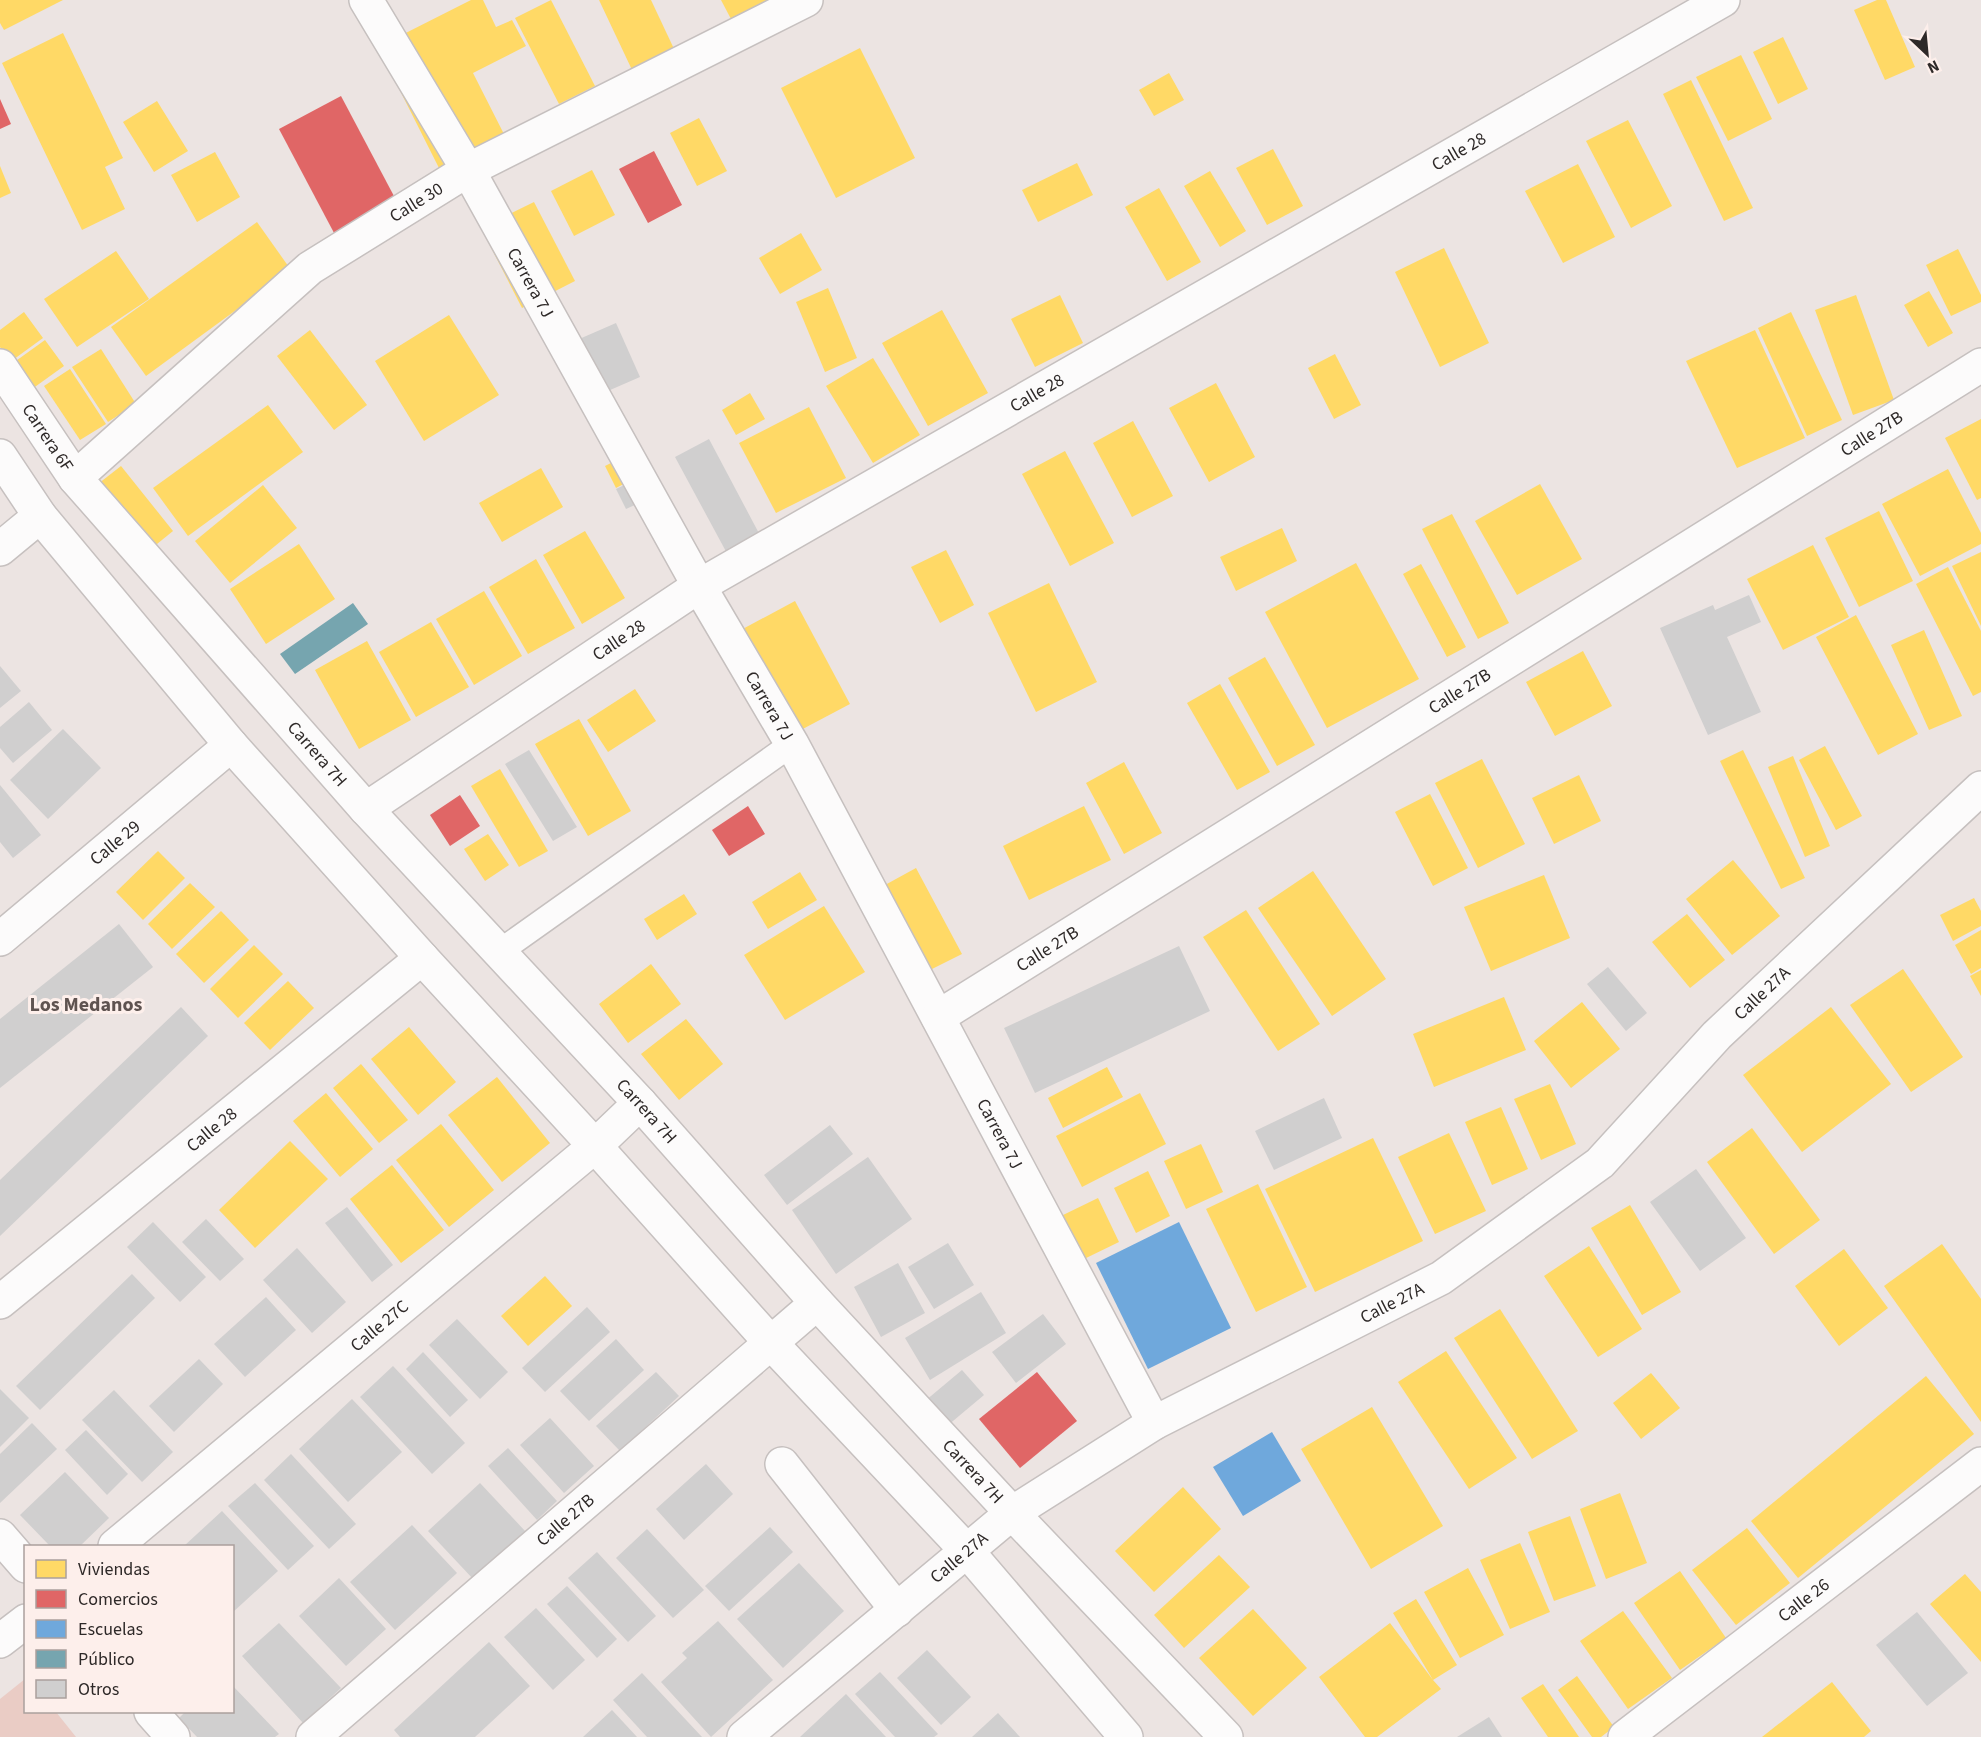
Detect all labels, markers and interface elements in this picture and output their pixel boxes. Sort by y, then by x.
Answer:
north arrow [1897,24,1957,84]
text: N [1924,54,1943,79]
street label: Calle 28 [1427,126,1490,177]
street label: Calle 30 [384,176,448,228]
street label: Carrera 7J [501,243,560,322]
street label: Calle 28 [1005,367,1069,418]
street label: Carrera 6F [16,399,80,476]
street label: Calle 27B [1835,404,1908,462]
street label: Calle 28 [587,613,650,667]
street label: Calle 27B [1423,662,1496,720]
street label: Carrera 7J [739,666,800,745]
street label: Carrera 7H [282,716,353,792]
street label: Calle 29 [84,814,146,871]
street label: Calle 27B [1011,920,1084,978]
street label: Calle 27A [1728,960,1796,1026]
district label: Los Medanos [30,991,143,1019]
street label: Carrera 7H [611,1073,683,1149]
street label: Carrera 7J [971,1094,1029,1173]
street label: Calle 28 [181,1101,242,1158]
street label: Calle 27A [1356,1276,1428,1329]
street label: Calle 27C [345,1294,414,1358]
street label: Carrera 7H [937,1433,1010,1509]
street label: Calle 27B [531,1488,600,1552]
street label: Calle 27A [924,1526,993,1589]
legend [24,1545,234,1713]
text: Viviendas [78,1557,150,1582]
street label: Calle 26 [1773,1572,1835,1628]
text: Comercios [78,1587,158,1612]
text: Escuelas [78,1617,143,1642]
text: Público [78,1647,135,1672]
text: Otros [78,1677,119,1702]

